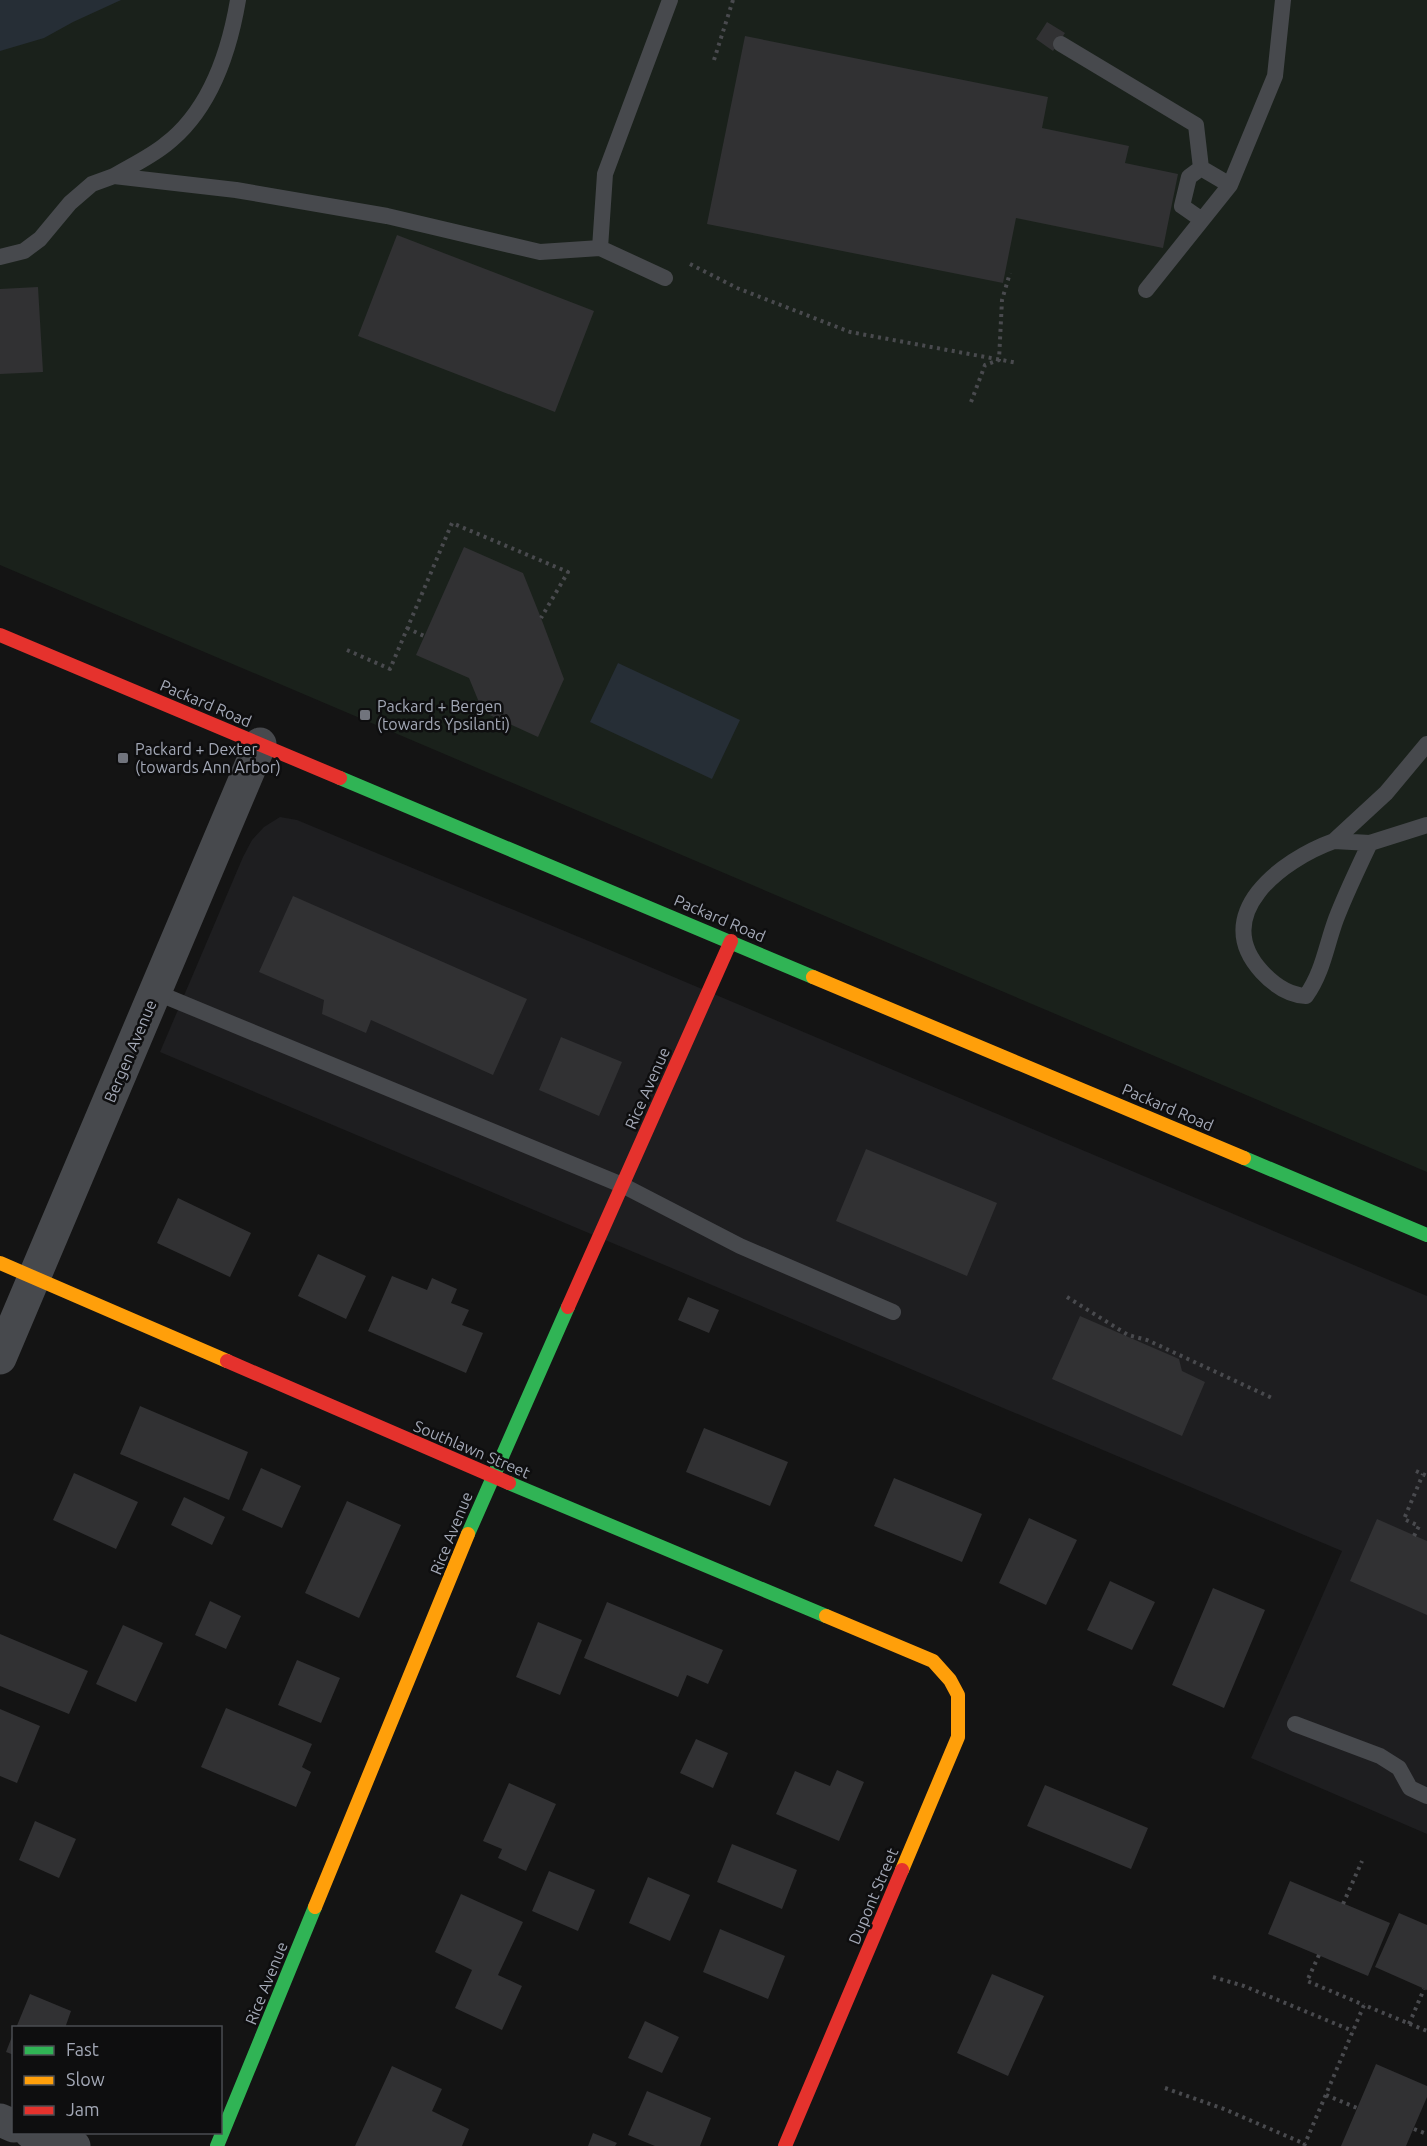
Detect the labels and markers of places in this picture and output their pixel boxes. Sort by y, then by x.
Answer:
place label: Packard + Bergen (towards Ypsilanti) [377,697,510,734]
marker: Packard + Bergen (towards Ypsilanti) [358,708,372,722]
place label: Packard + Dexter (towards Ann Arbor) [135,740,281,777]
marker: Packard + Dexter (towards Ann Arbor) [116,751,130,765]

